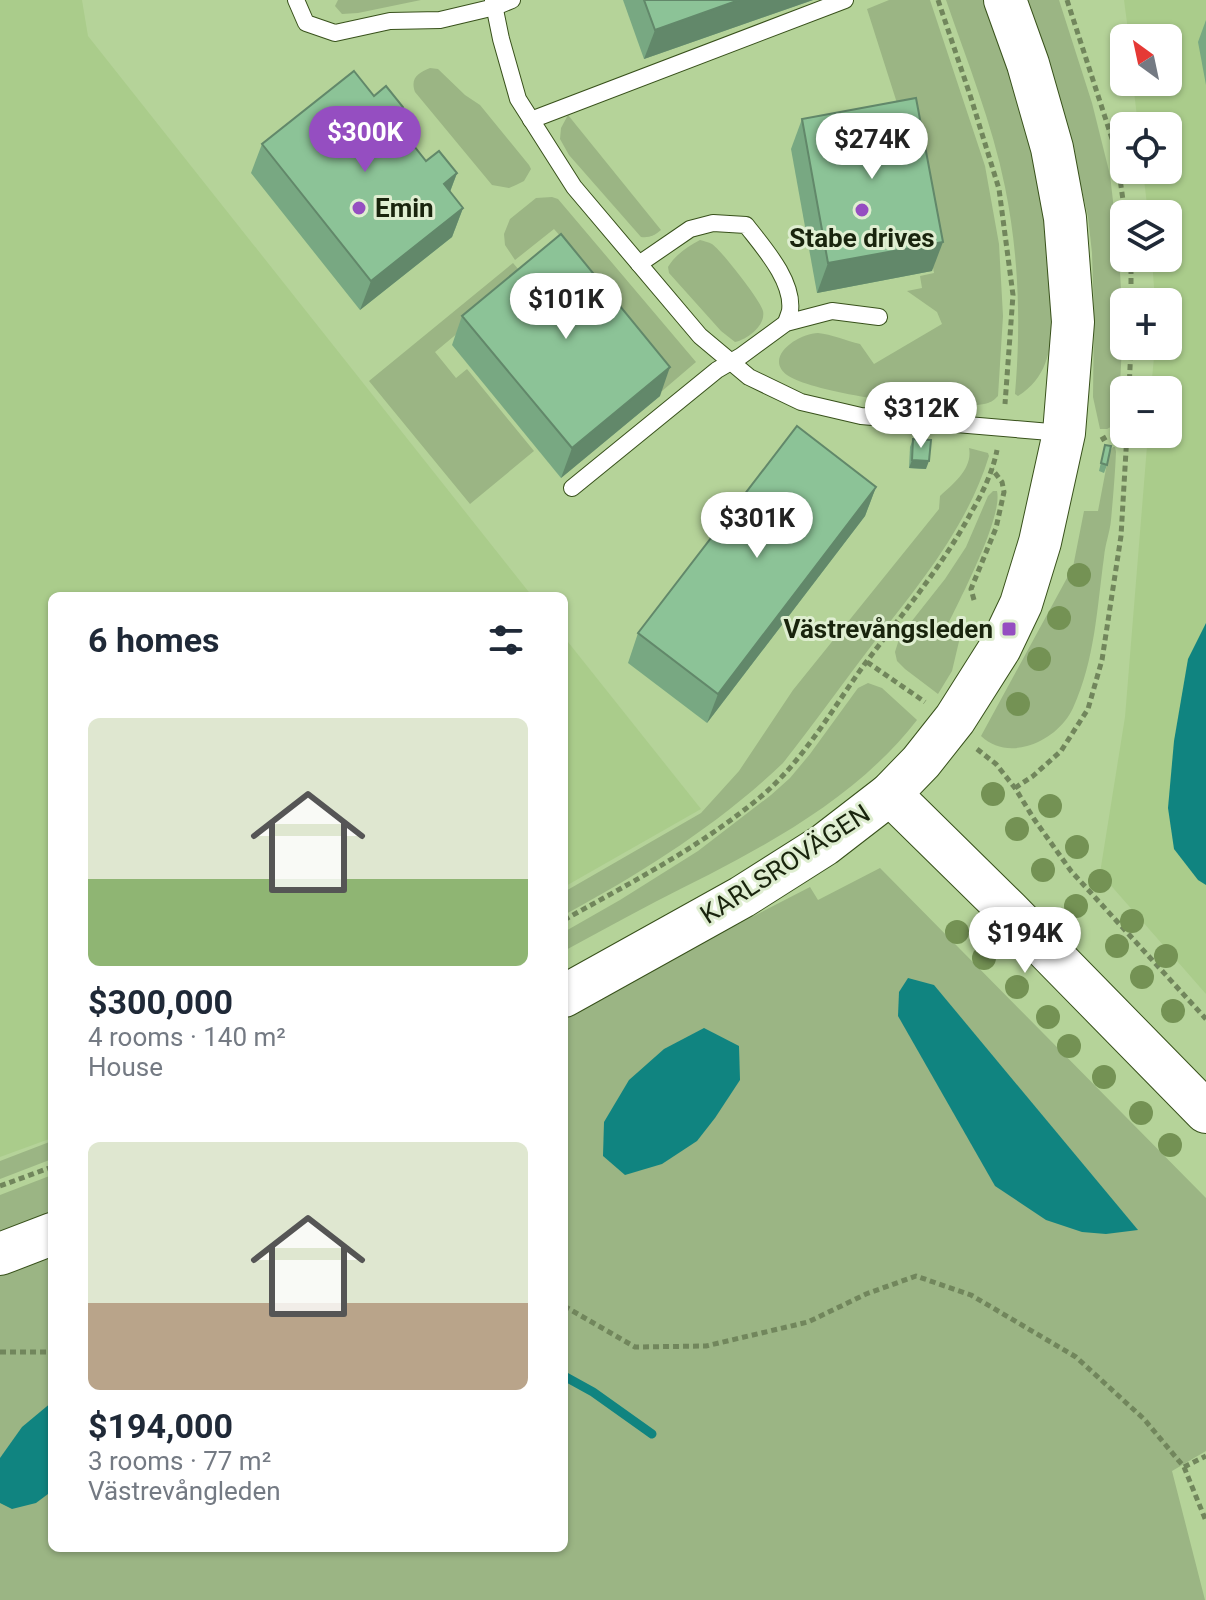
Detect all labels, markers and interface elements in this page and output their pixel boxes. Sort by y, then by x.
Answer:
north arrow [1110,24,1182,96]
map controls [1110,24,1182,448]
pin: $300K [309,106,421,174]
button: locate [1110,112,1182,184]
pin: $274K [816,113,928,181]
text: $300K [327,117,403,147]
text: $274K [834,124,910,154]
place label: Emin [375,193,434,223]
marker: Emin [350,199,368,217]
button: layers [1110,200,1182,272]
marker: Stabe drives [853,201,871,219]
place label: Stabe drives [789,223,935,253]
pin: $101K [510,273,622,341]
text: $101K [528,284,604,314]
button: + [1110,288,1182,360]
button: − [1110,376,1182,448]
pin: $312K [865,382,977,450]
text: $312K [883,393,959,423]
pin: $301K [701,492,813,560]
text: $301K [719,503,795,533]
place label: Västrevångsleden [784,614,993,644]
icon: filters [484,618,528,662]
text: 6 homes [88,620,219,660]
marker: Västrevångsleden [1000,620,1018,638]
icon: home [236,770,380,914]
street label: KARLSROVÄGEN [695,798,875,930]
pin: $194K [969,907,1081,975]
text: $194K [987,918,1063,948]
text: $300,000 [88,982,233,1022]
text: 4 rooms · 140 m² [88,1022,286,1052]
text: House [88,1052,163,1082]
icon: home [236,1194,380,1338]
text: $194,000 [88,1406,233,1446]
text: 3 rooms · 77 m² [88,1446,271,1476]
text: Västrevångleden [88,1476,281,1506]

